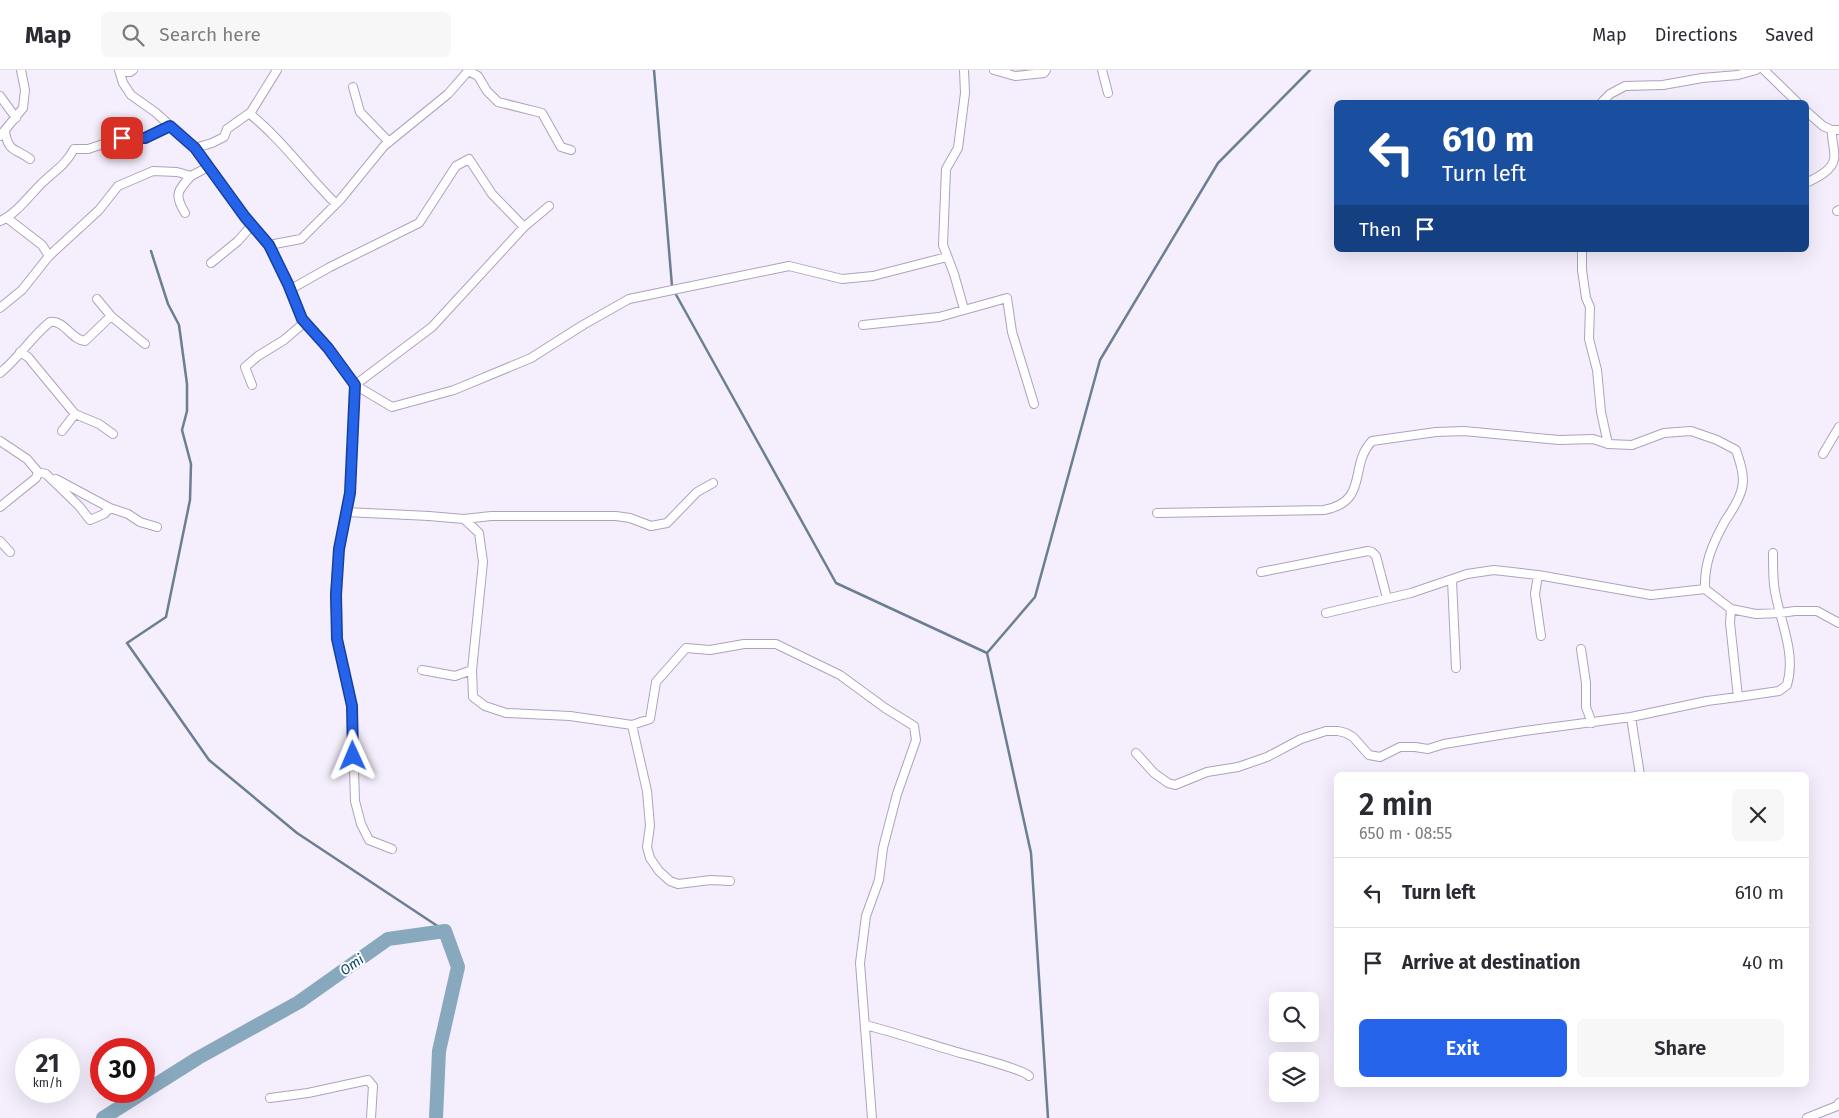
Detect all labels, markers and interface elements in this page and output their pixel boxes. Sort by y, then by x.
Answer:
search box [101,12,451,57]
text: Map [25,21,71,49]
icon: search [119,21,147,49]
text: Search here [159,23,261,46]
text: Map [1592,24,1627,46]
text: Directions [1655,24,1737,46]
text: Saved [1765,24,1814,46]
pin [101,117,143,159]
text: 610 m [1442,118,1534,160]
icon: left [1359,120,1424,185]
icon: arrive [108,124,136,152]
text: Turn left [1442,160,1526,187]
icon: arrive [1411,215,1439,243]
text: Then [1359,218,1401,241]
position arrow [326,729,378,781]
text: 2 min [1359,787,1433,823]
button: close [1732,789,1784,841]
text: 650 m · 08:55 [1359,824,1452,843]
icon: left [1359,879,1387,907]
text: Turn left [1402,881,1476,904]
text: 610 m [1735,881,1784,904]
icon: arrive [1359,949,1387,977]
water label: Omi [337,951,367,979]
text: Arrive at destination [1402,951,1581,974]
text: 40 m [1742,951,1784,974]
map controls [1269,992,1319,1102]
button: search [1269,992,1319,1042]
button: Exit [1359,1019,1567,1077]
button: Share [1577,1019,1784,1077]
speed limit sign: 30 [90,1038,155,1103]
text: 21 [36,1049,59,1079]
button: layers [1269,1052,1319,1102]
text: km/h [33,1076,62,1090]

